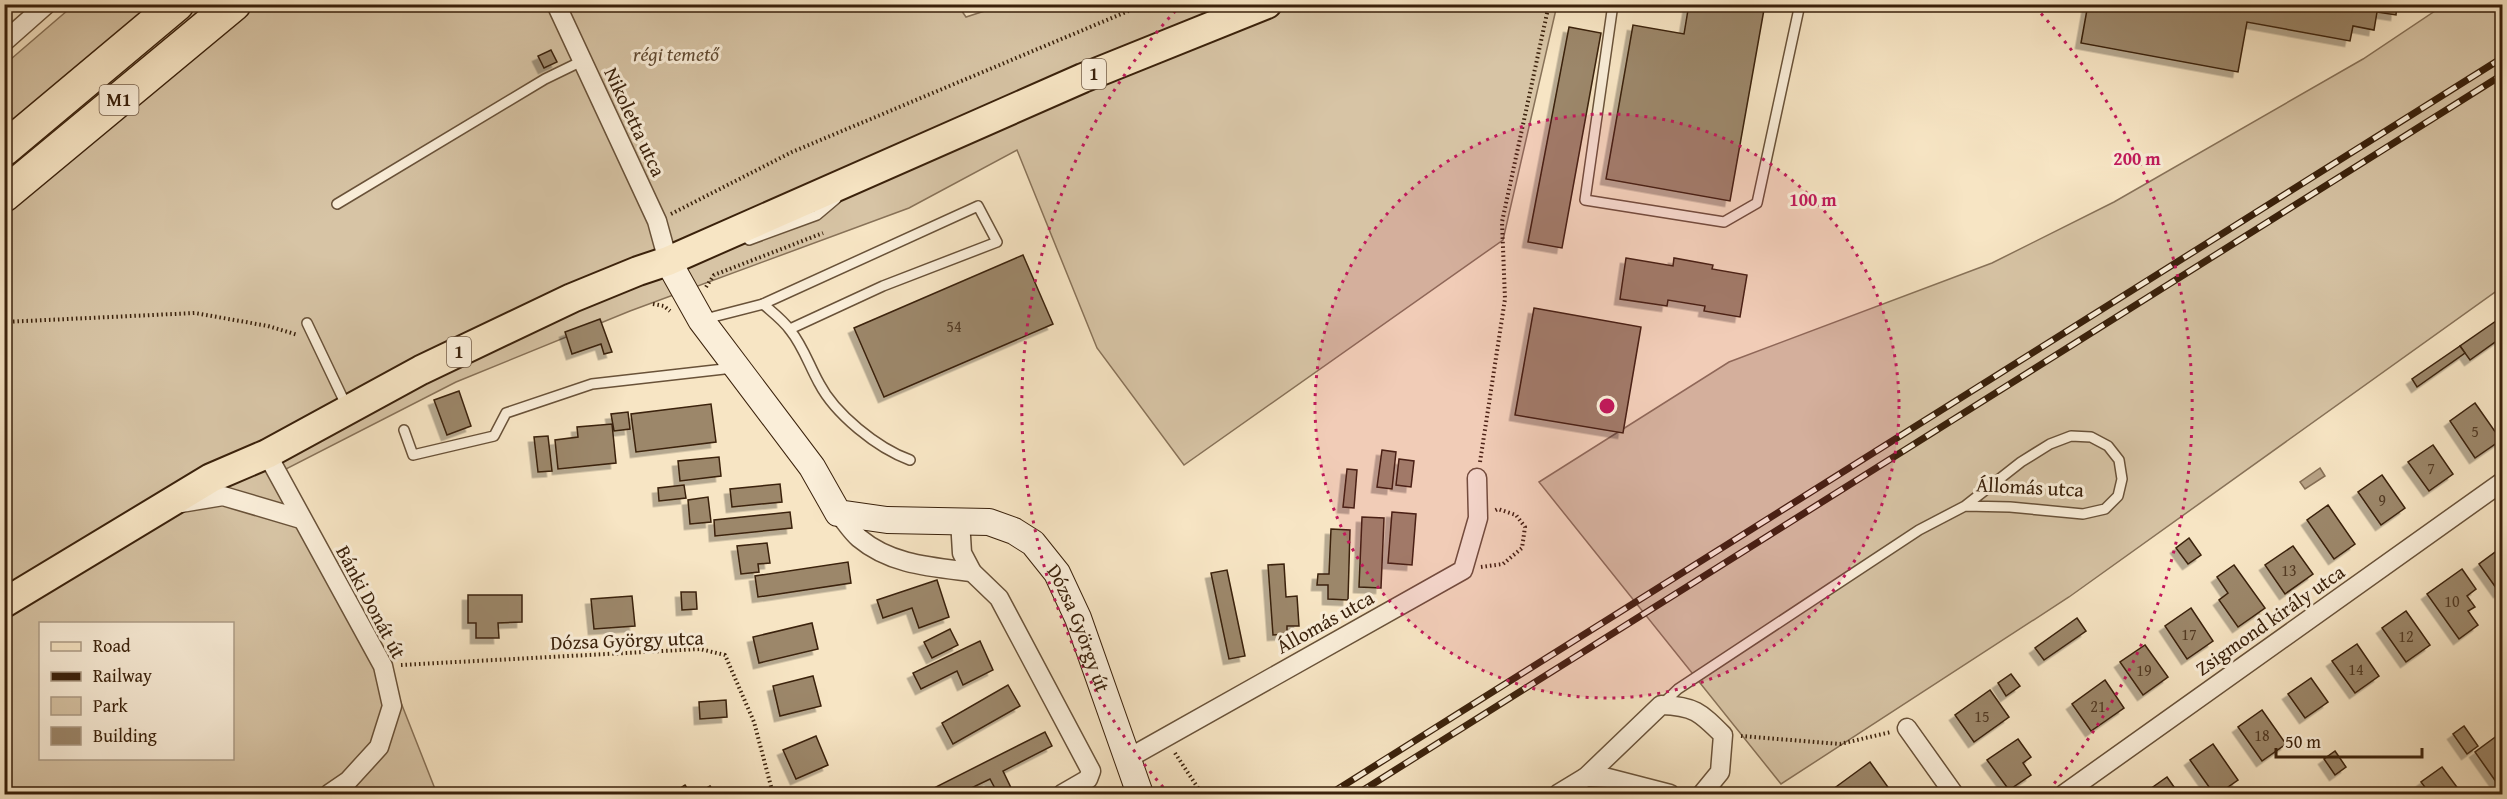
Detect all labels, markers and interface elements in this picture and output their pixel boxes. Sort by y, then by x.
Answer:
park label: régi temető [633,39,720,68]
road number: 1 [1082,59,1106,89]
street label: Nikoletta utca [597,62,674,182]
road number: M1 [100,85,138,115]
text: 200 m [2113,145,2161,172]
text: 100 m [1789,186,1837,213]
house number: 54 [946,314,962,338]
road number: 1 [447,337,471,367]
centre of rings [1597,396,1617,416]
house number: 5 [2471,419,2479,443]
house number: 7 [2427,456,2435,480]
street label: Állomás utca [1975,469,2085,504]
house number: 9 [2378,488,2386,512]
street label: Bánki Donát út [329,540,413,664]
street label: Dózsa György út [1041,557,1118,696]
street label: Zsigmond király utca [2189,557,2351,682]
house number: 13 [2281,558,2297,582]
street label: Állomás utca [1271,582,1379,660]
house number: 10 [2444,589,2460,613]
legend [39,622,234,760]
street label: Dózsa György utca [550,622,705,657]
house number: 17 [2181,622,2197,646]
house number: 12 [2398,624,2414,648]
text: Road [93,632,131,659]
house number: 14 [2348,657,2364,681]
house number: 19 [2136,658,2152,682]
text: Railway [93,662,152,689]
text: Park [93,692,129,719]
house number: 21 [2090,694,2106,718]
house number: 15 [1974,704,1990,728]
scale bar [2276,721,2422,759]
text: Building [93,722,157,749]
house number: 18 [2254,723,2270,747]
text: 50 m [2285,728,2321,755]

